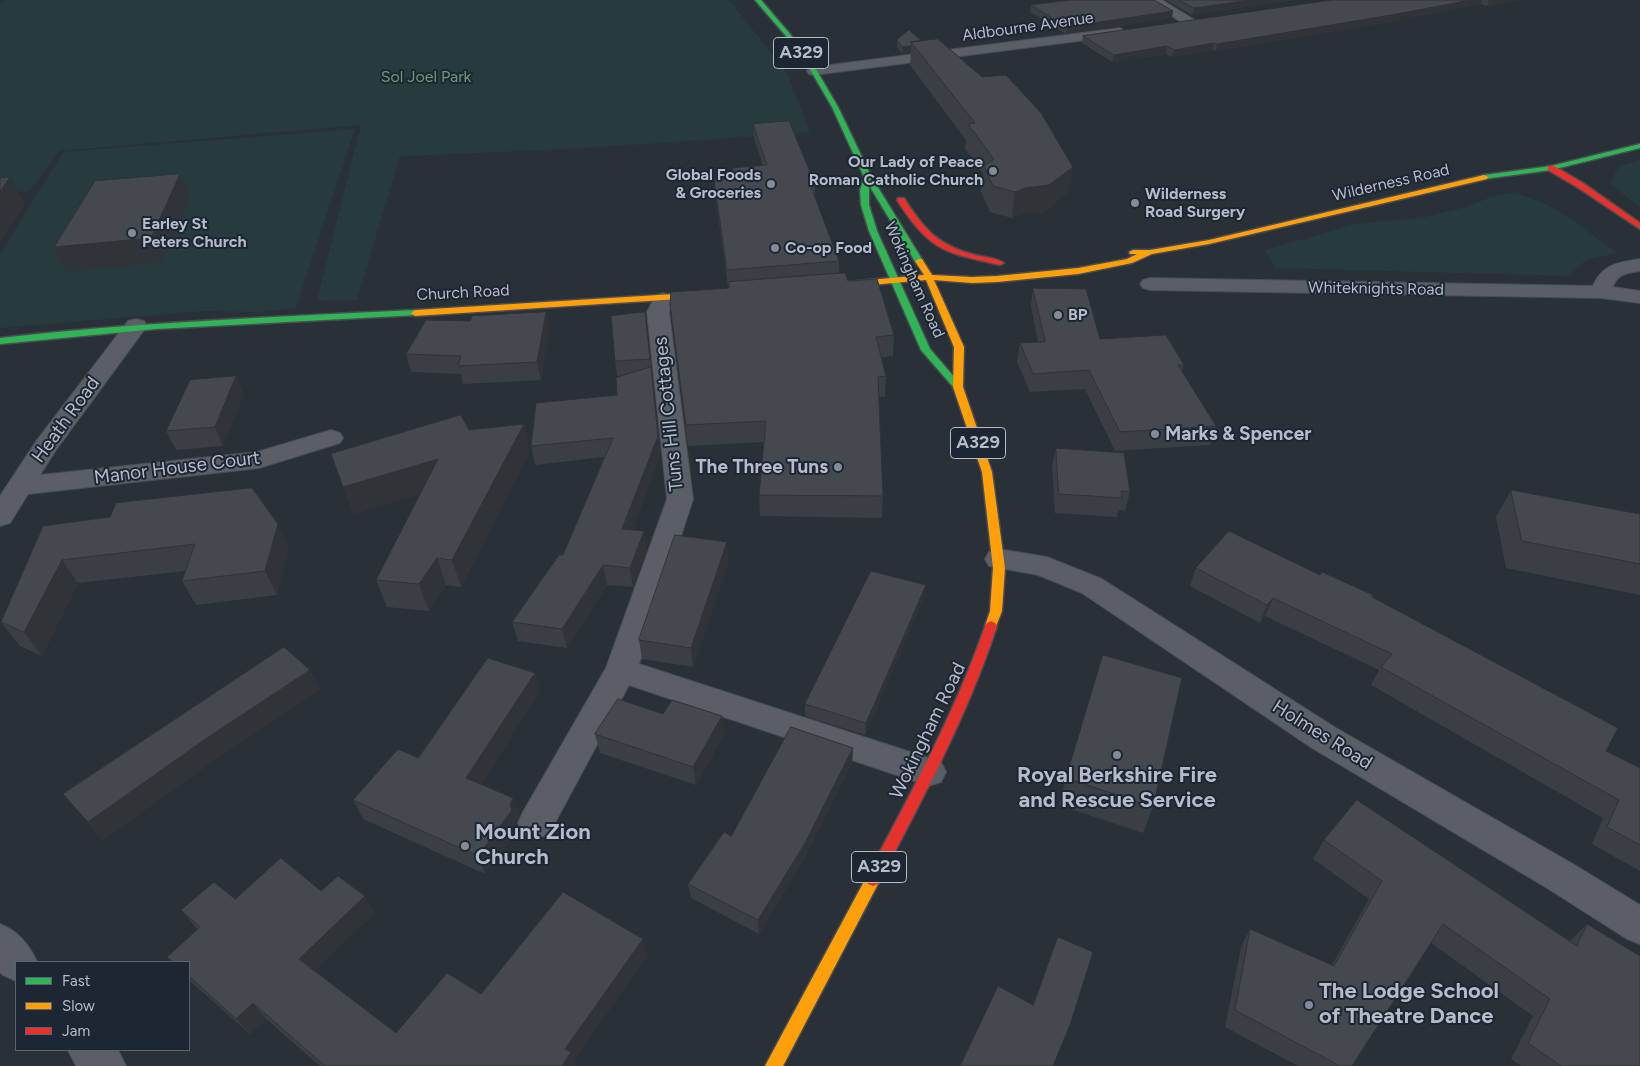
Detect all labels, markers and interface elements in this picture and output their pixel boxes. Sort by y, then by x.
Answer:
street label: Aldbourne Avenue [961,8,1095,46]
road number: A329 [774,38,828,68]
park label: Sol Joel Park [381,67,471,87]
place label: Our Lady of Peace Roman Catholic Church [809,152,983,190]
street label: Wilderness Road [1331,160,1451,206]
place label: Global Foods & Groceries [666,165,761,203]
marker: Our Lady of Peace Roman Catholic Church [987,165,999,177]
marker: Global Foods & Groceries [765,178,777,190]
place label: Wilderness Road Surgery [1145,184,1245,222]
marker: Wilderness Road Surgery [1129,197,1141,209]
place label: Earley St Peters Church [142,214,247,252]
street label: Wokingham Road [880,219,948,341]
marker: Earley St Peters Church [126,227,138,239]
place label: Co-op Food [785,238,872,258]
marker: Co-op Food [769,242,781,254]
street label: Whiteknights Road [1308,278,1444,300]
street label: Church Road [416,281,510,305]
place label: BP [1068,305,1087,325]
marker: BP [1052,309,1064,321]
street label: Tuns Hill Cottages [650,336,688,492]
street label: Heath Road [27,373,105,467]
place label: Marks & Spencer [1165,423,1311,445]
road number: A329 [950,428,1006,458]
marker: Marks & Spencer [1149,428,1161,440]
street label: Manor House Court [93,446,261,490]
place label: The Three Tuns [696,456,828,478]
marker: The Three Tuns [832,461,844,473]
street label: Wokingham Road [885,659,971,803]
street label: Holmes Road [1268,695,1376,775]
marker: Royal Berkshire Fire and Rescue Service [1111,749,1123,761]
place label: Royal Berkshire Fire and Rescue Service [1017,763,1217,814]
place label: Mount Zion Church [475,820,591,871]
marker: Mount Zion Church [459,840,471,852]
road number: A329 [852,852,906,882]
legend [15,961,190,1051]
text: Fast [62,972,90,990]
place label: The Lodge School of Theatre Dance [1319,979,1499,1030]
text: Slow [62,997,95,1015]
marker: The Lodge School of Theatre Dance [1303,999,1315,1011]
text: Jam [62,1022,90,1040]

